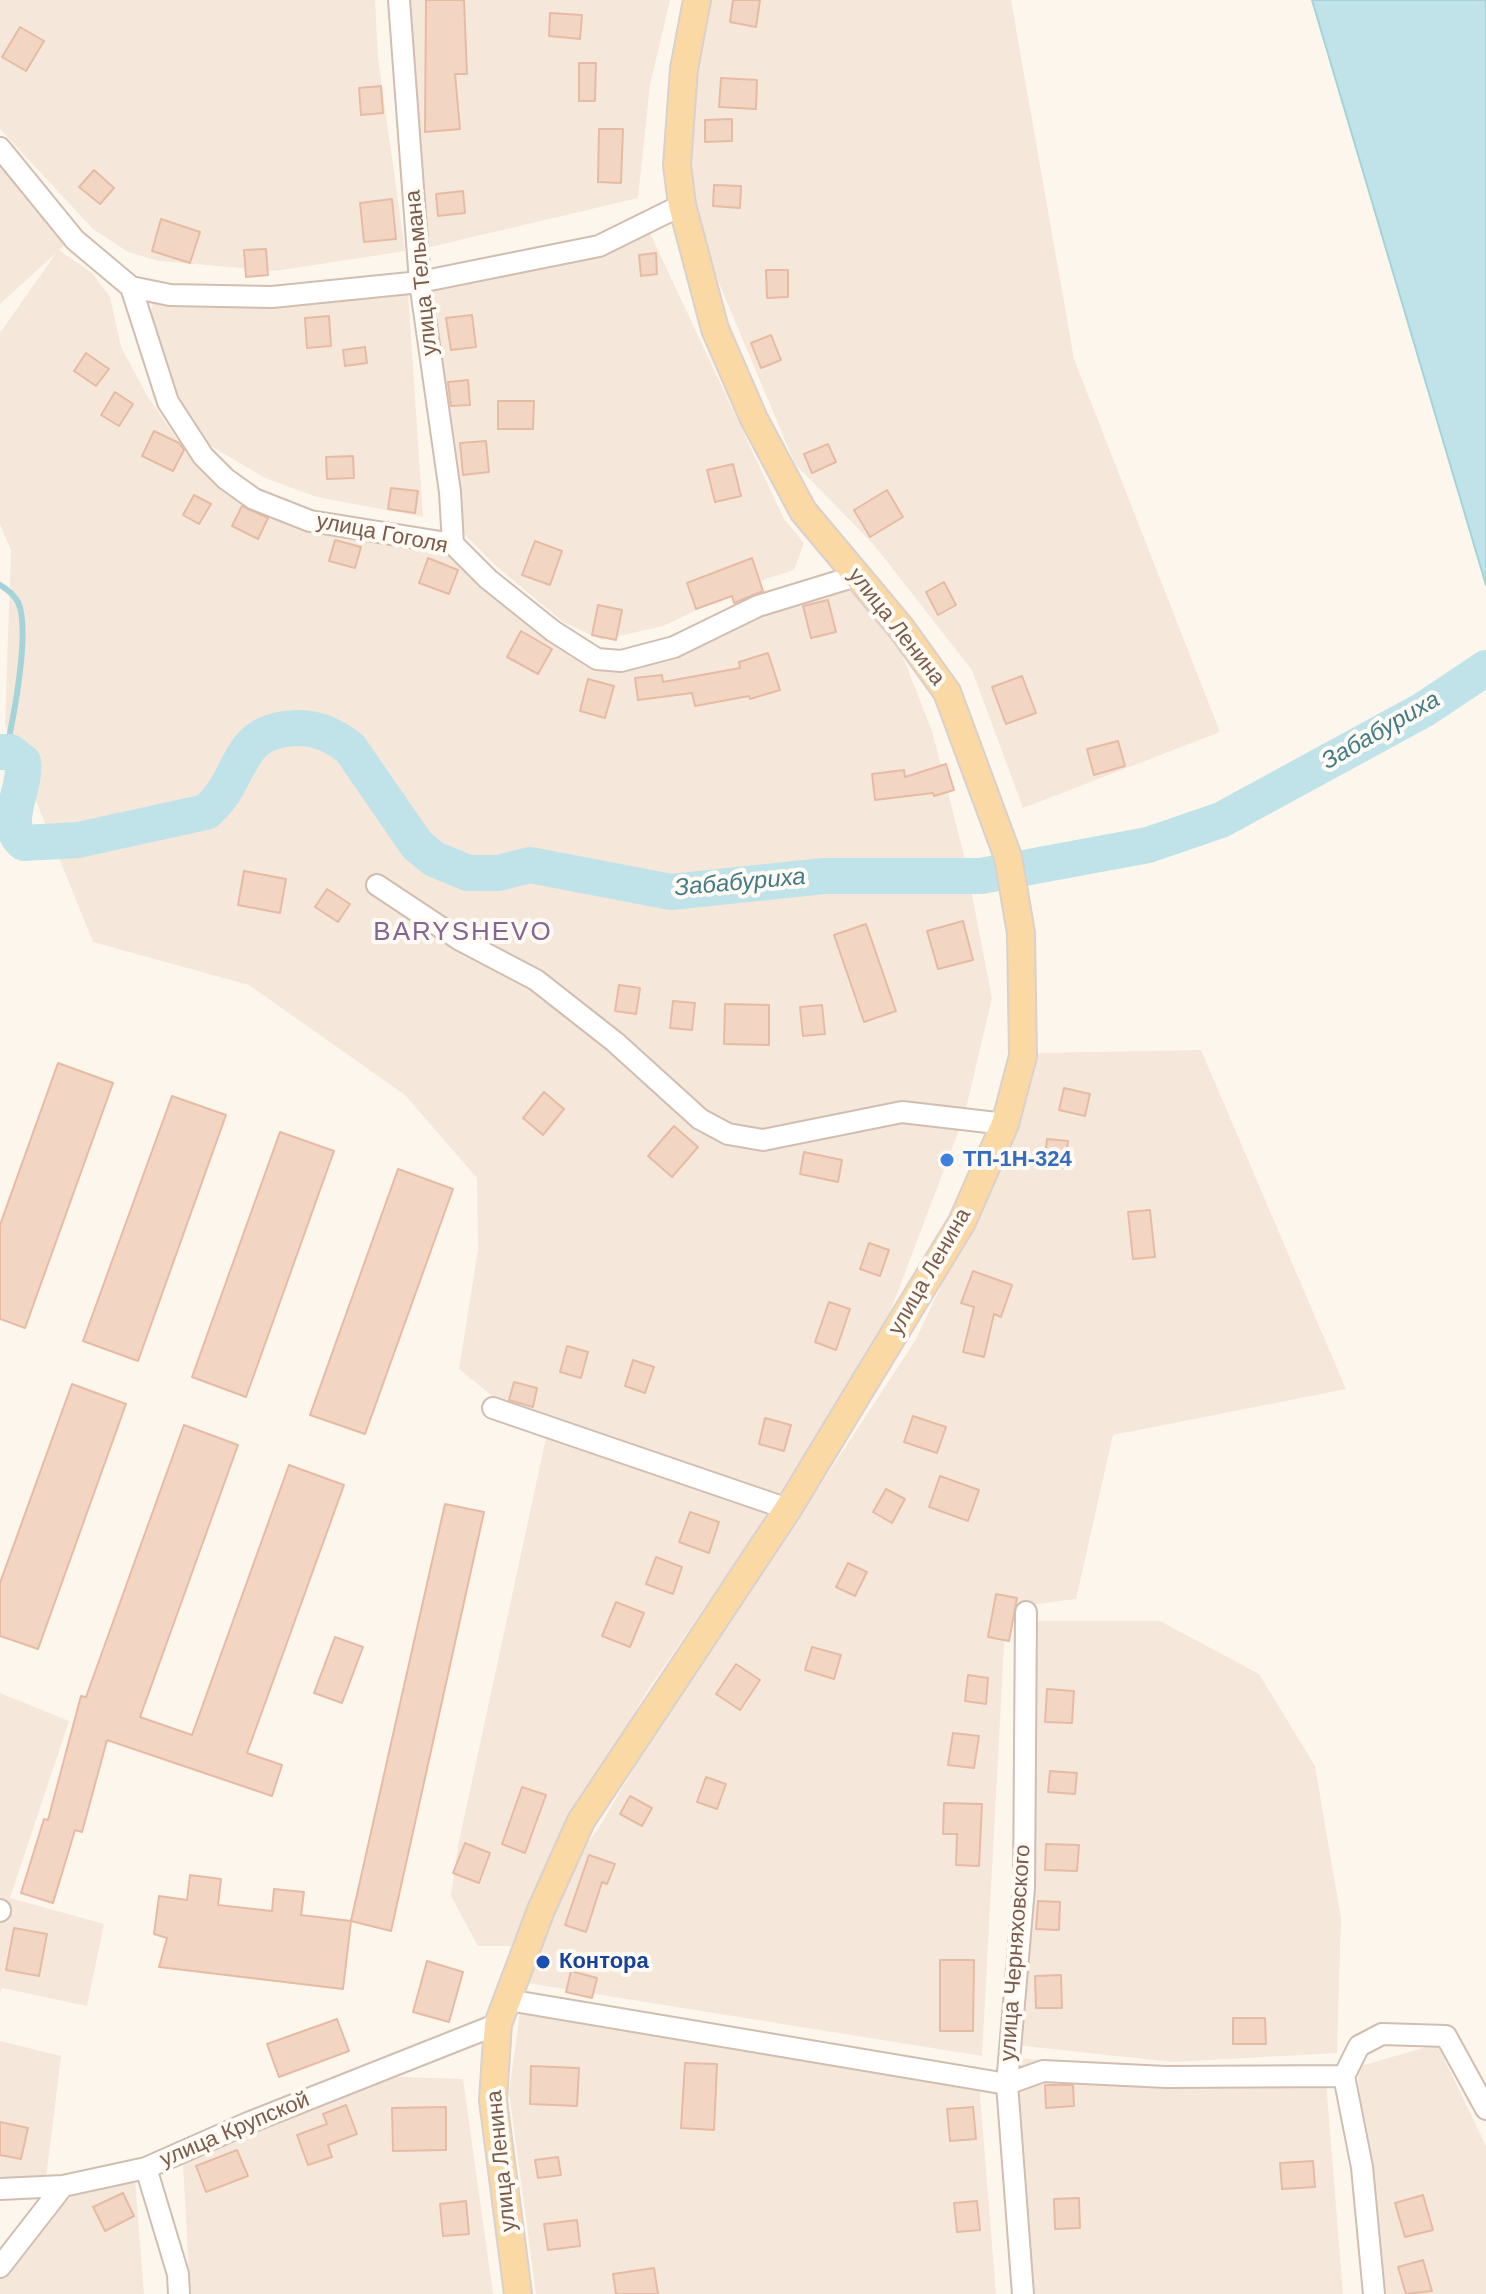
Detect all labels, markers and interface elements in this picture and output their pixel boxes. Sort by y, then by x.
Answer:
street label: улица Тельмана [400,189,444,357]
street label: улица Гоголя [314,508,450,560]
street label: улица Ленина [842,563,950,691]
water label: Забабуриха [1317,686,1445,776]
water label: Забабуриха [673,863,807,903]
district label: BARYSHEVO [373,917,553,949]
place label: ТП-1Н-324 [963,1147,1072,1173]
marker: ТП-1Н-324 [938,1151,956,1169]
street label: улица Ленина [883,1204,977,1340]
street label: улица Черняховского [995,1844,1037,2062]
place label: Контора [559,1949,649,1975]
marker: Контора [534,1953,552,1971]
street label: улица Крупской [156,2087,314,2173]
street label: улица Ленина [481,2089,523,2233]

